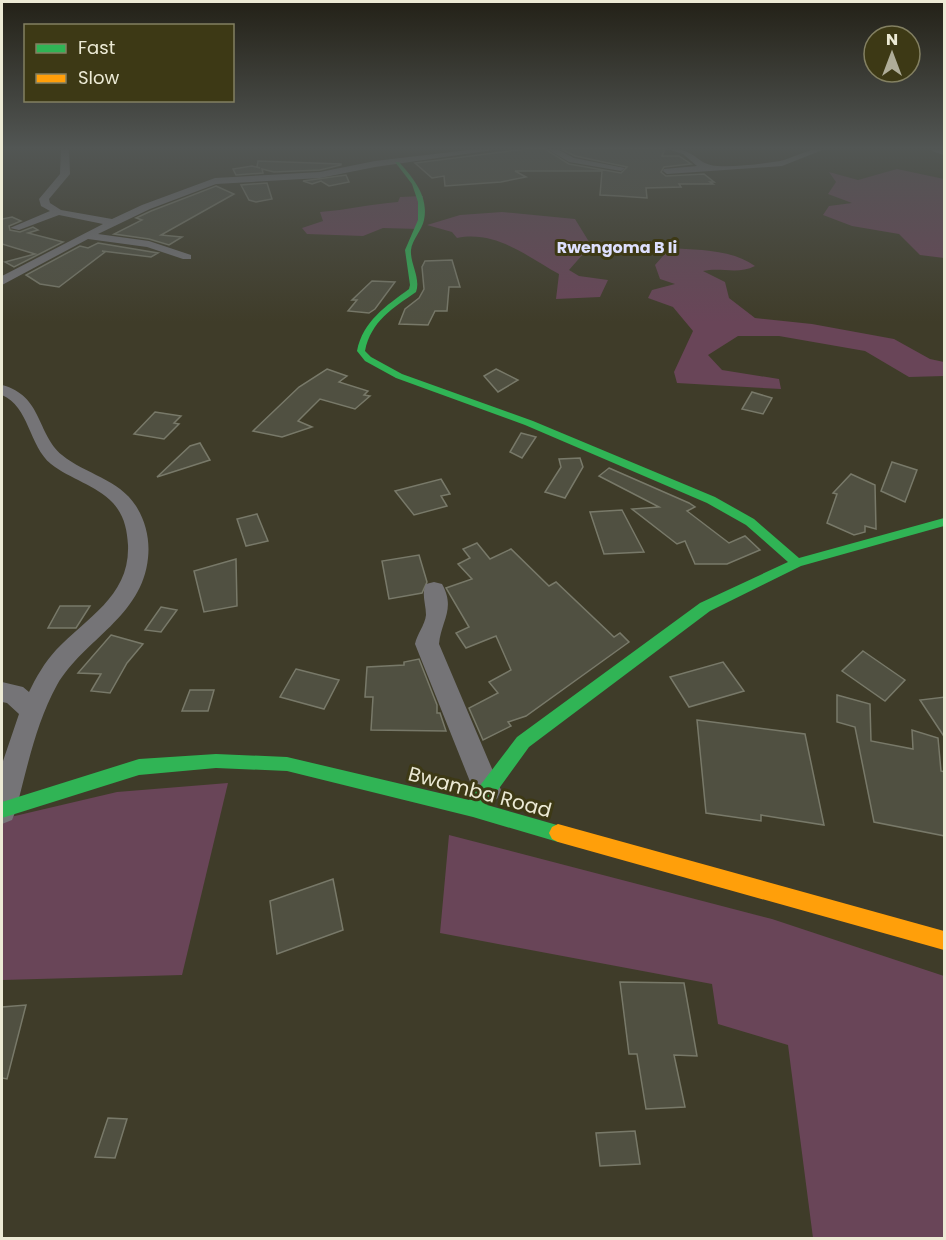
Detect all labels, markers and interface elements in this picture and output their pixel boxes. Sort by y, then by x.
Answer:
legend [24,24,234,102]
north arrow [862,24,922,84]
text: N [886,28,898,51]
text: Fast [78,35,115,60]
text: Slow [78,65,120,90]
district label: Rwengoma B Ii [557,236,677,259]
street label: Bwamba Road [405,759,555,825]

